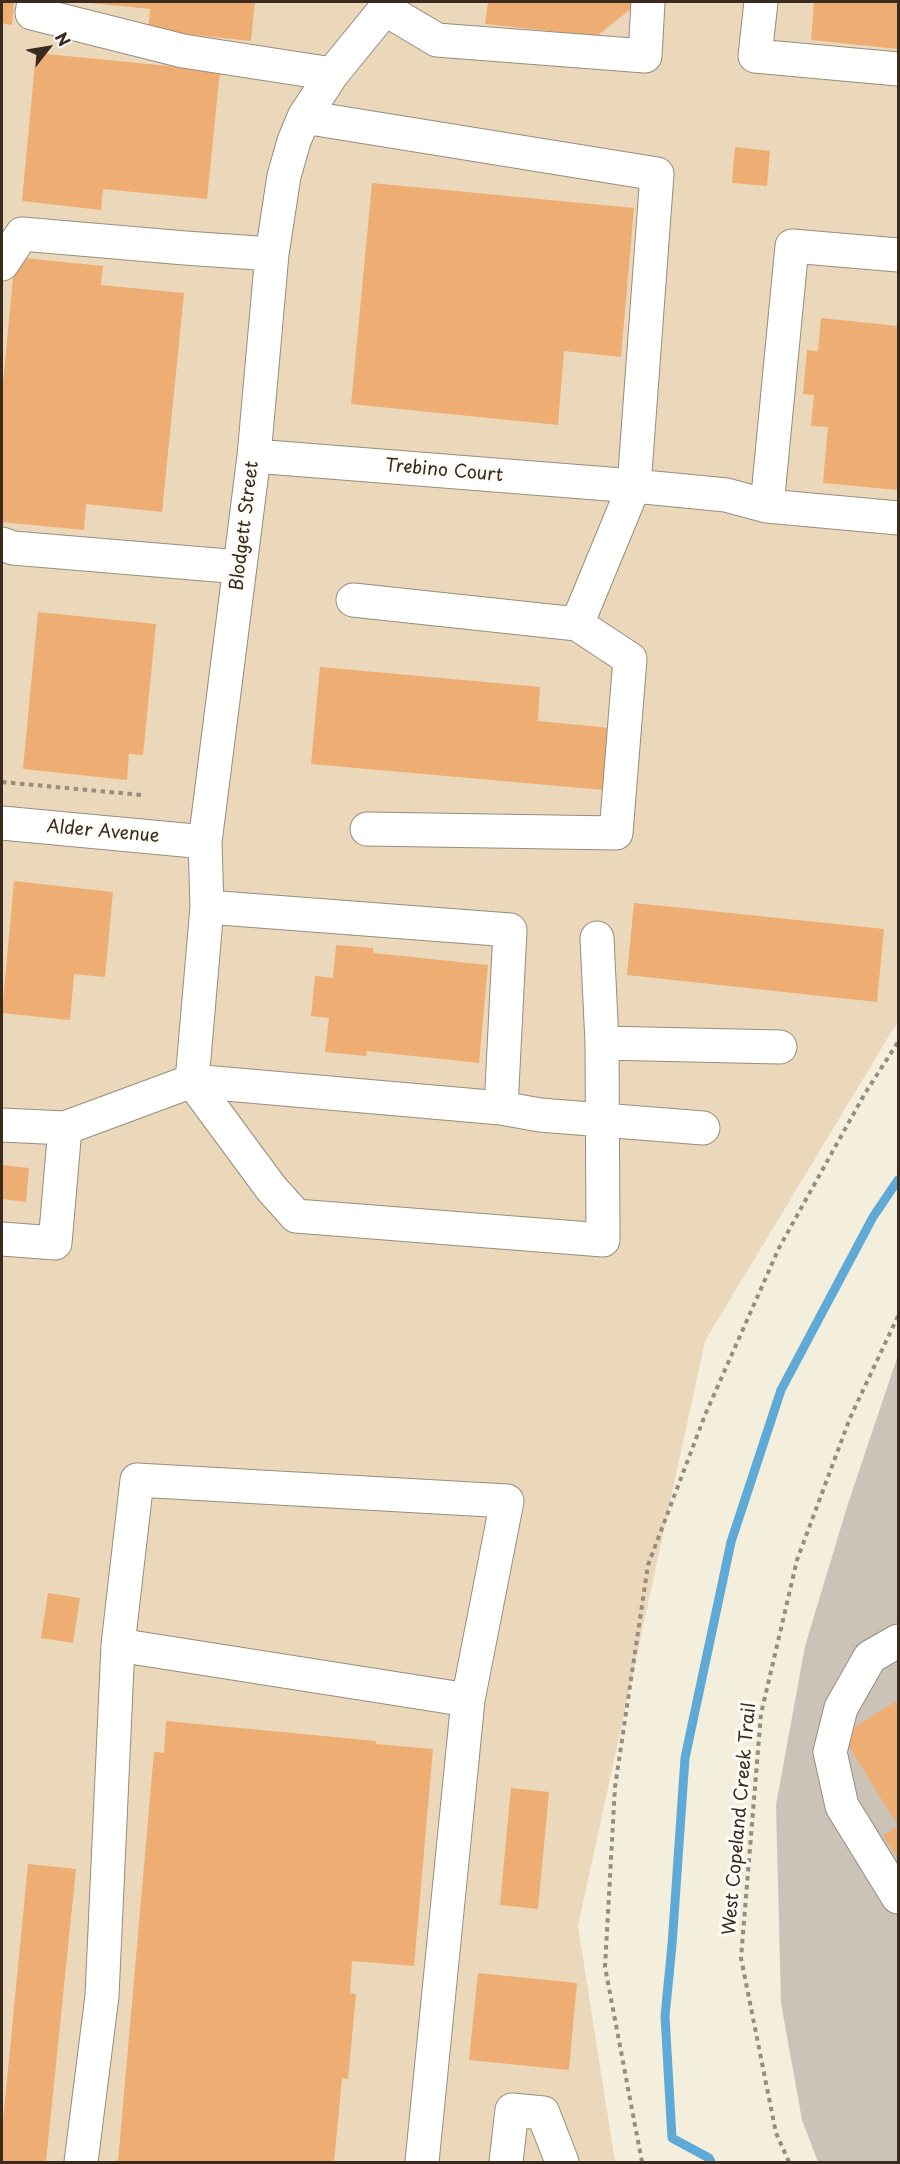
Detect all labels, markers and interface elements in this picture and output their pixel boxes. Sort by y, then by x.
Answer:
north arrow [18,18,78,78]
text: N [50,27,77,50]
street label: Trebino Court [384,455,504,487]
street label: Blodgett Street [226,460,264,592]
street label: Alder Avenue [46,816,160,848]
street label: West Copeland Creek Trail [719,1702,761,1936]

